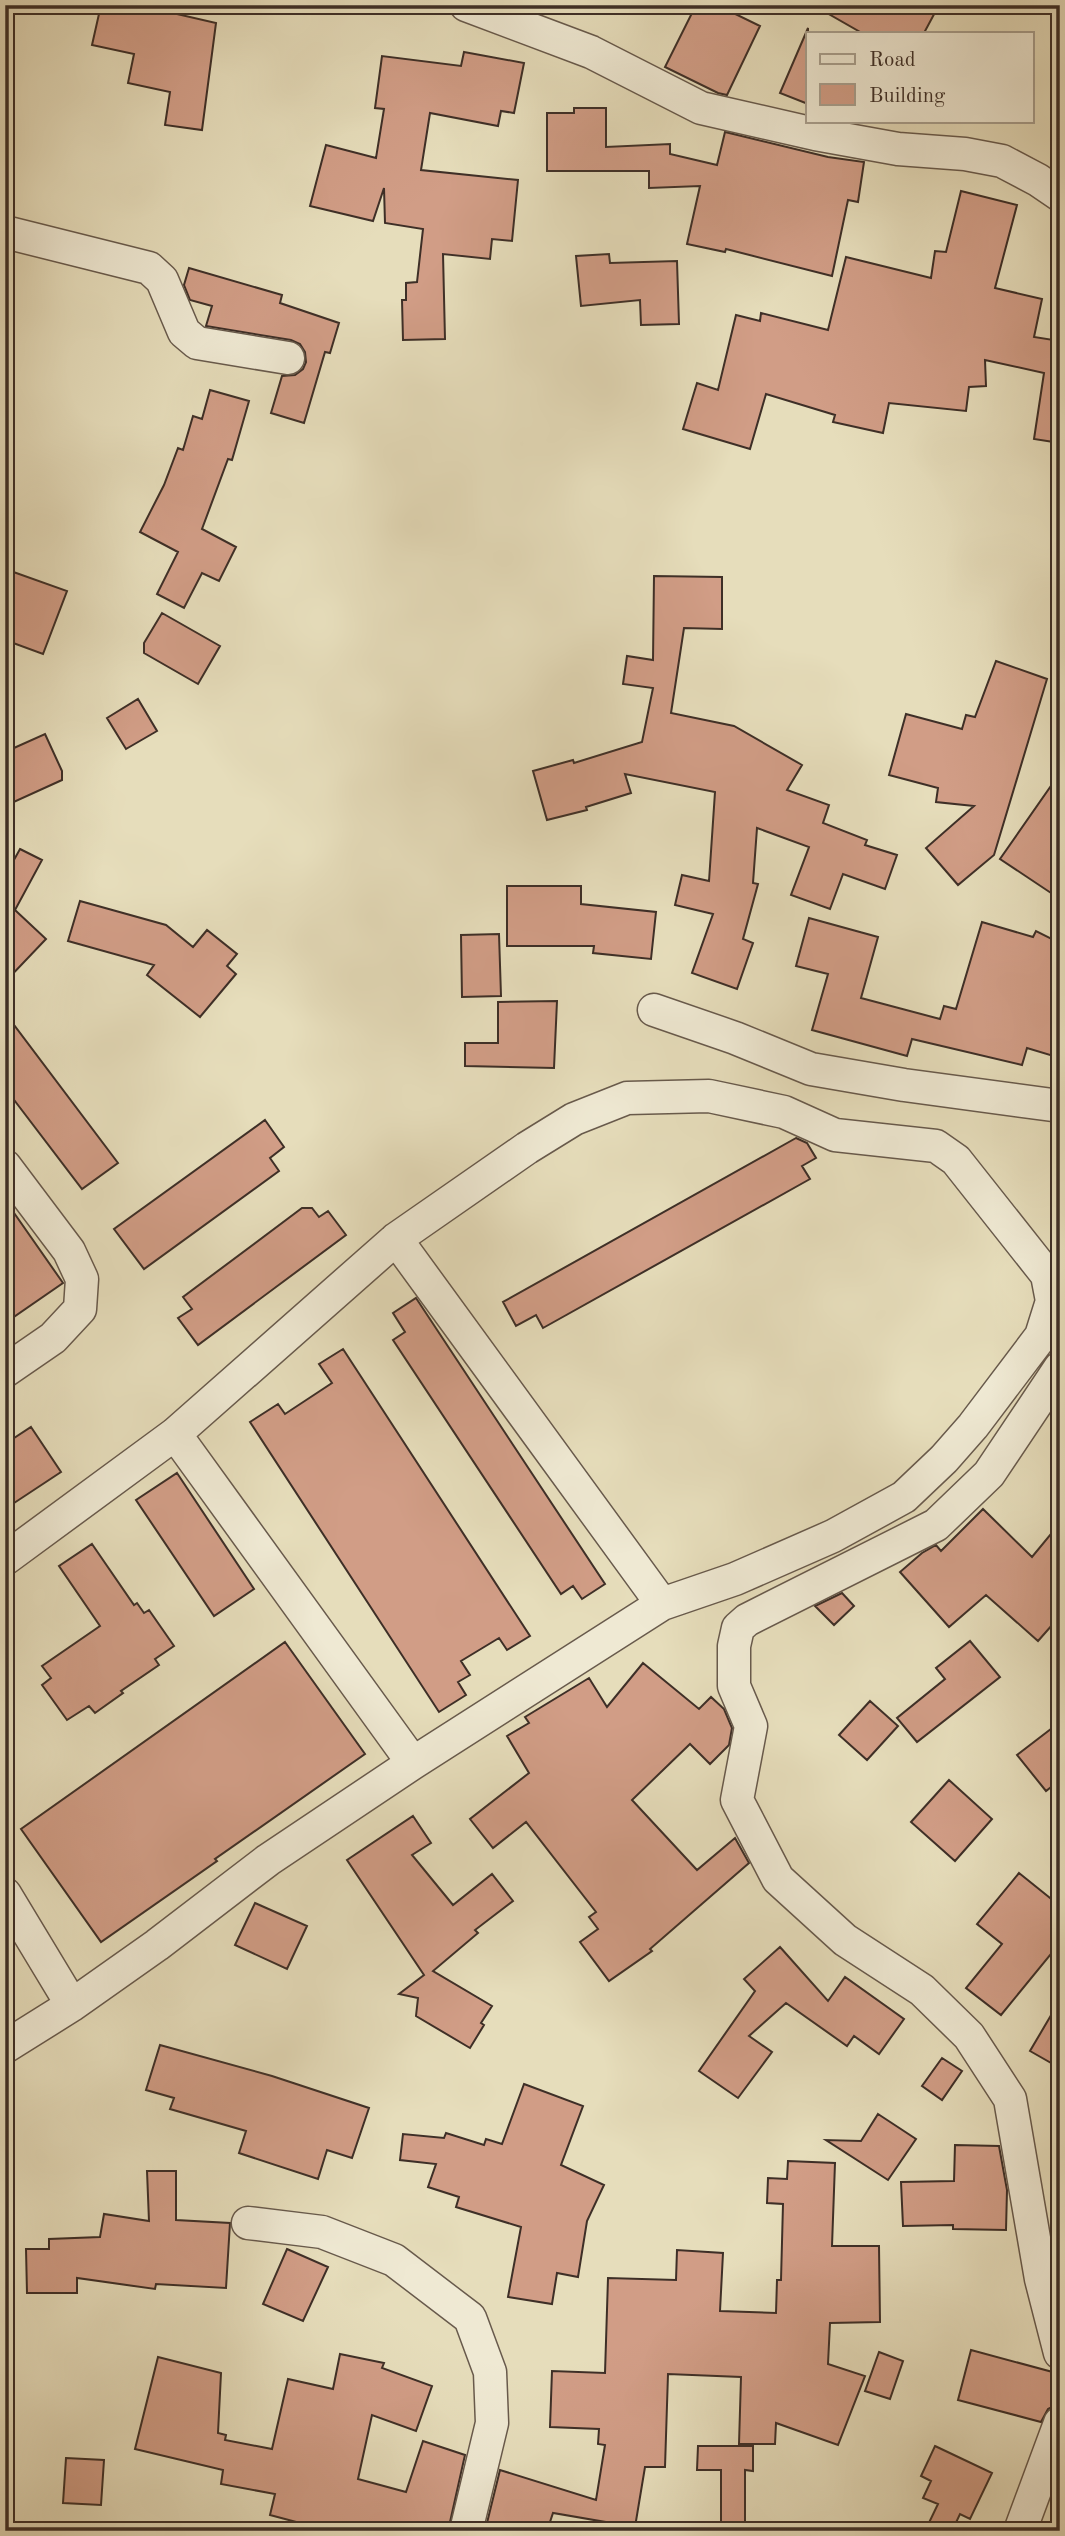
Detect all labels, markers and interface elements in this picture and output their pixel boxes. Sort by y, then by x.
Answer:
legend [806,32,1034,122]
text: Road [869,50,916,71]
text: Building [869,86,946,107]

